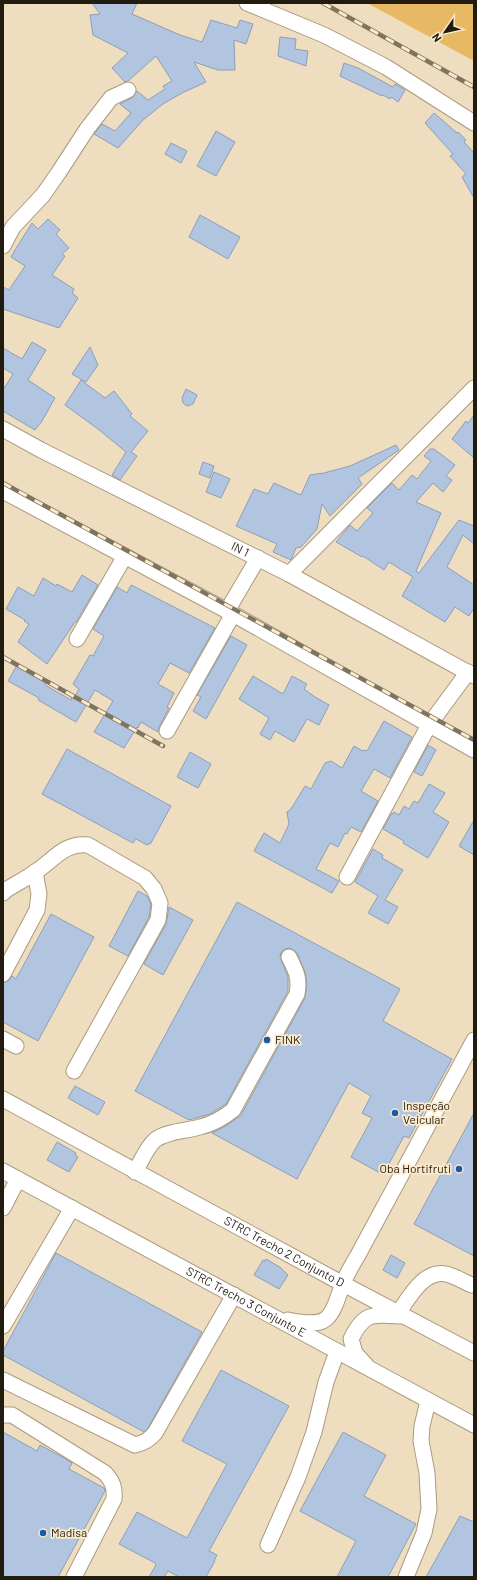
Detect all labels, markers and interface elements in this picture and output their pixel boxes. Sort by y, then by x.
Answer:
north arrow [425,12,465,52]
text: N [429,31,444,45]
street label: IN 1 [229,538,252,559]
place label: FINK [275,1032,301,1046]
marker: FINK [262,1035,272,1045]
place label: Inspeção Veicular [403,1098,450,1126]
marker: Inspeção Veicular [390,1108,400,1118]
place label: Oba Hortifruti [380,1161,451,1175]
marker: Oba Hortifruti [454,1164,464,1174]
street label: STRC Trecho 2 Conjunto D [222,1213,347,1289]
street label: STRC Trecho 3 Conjunto E [184,1263,309,1339]
place label: Madisa [51,1525,87,1539]
marker: Madisa [38,1528,48,1538]

